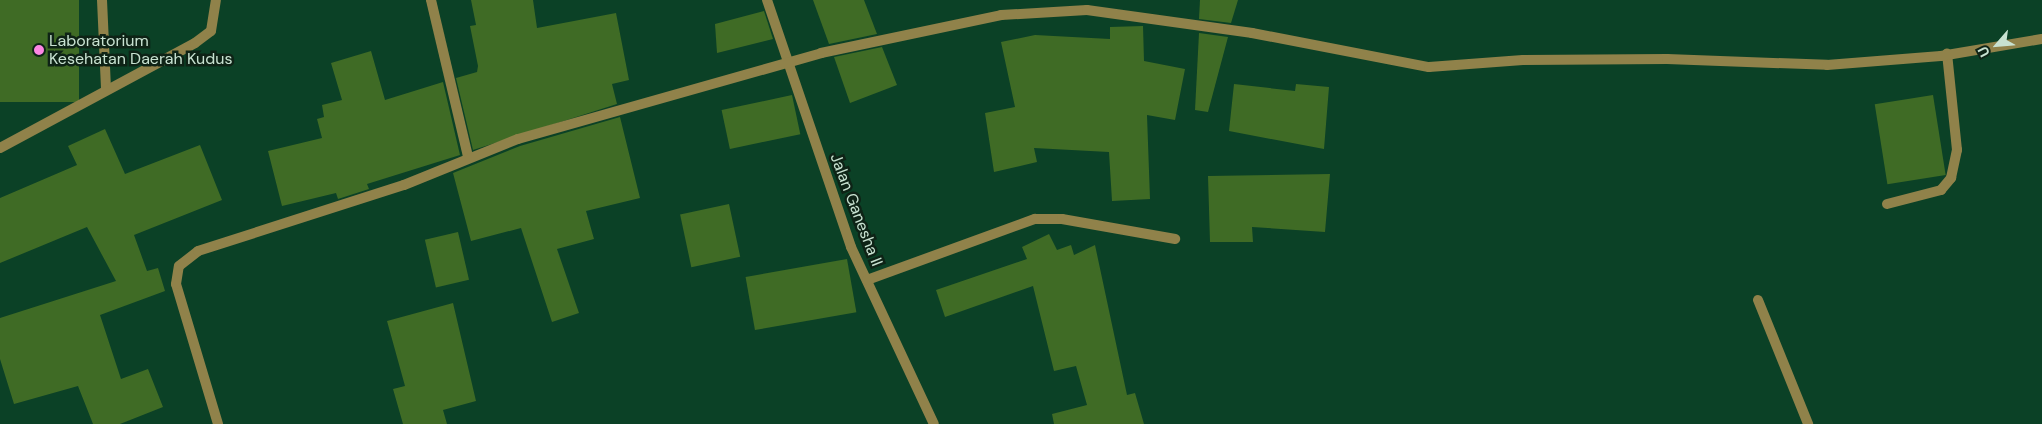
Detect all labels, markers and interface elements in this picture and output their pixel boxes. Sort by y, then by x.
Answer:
north arrow [1972,20,2022,70]
place label: Laboratorium Kesehatan Daerah Kudus [49,31,232,69]
text: U [1973,43,1994,60]
marker: Laboratorium Kesehatan Daerah Kudus [33,44,45,56]
street label: Jalan Ganesha II [826,151,886,269]

